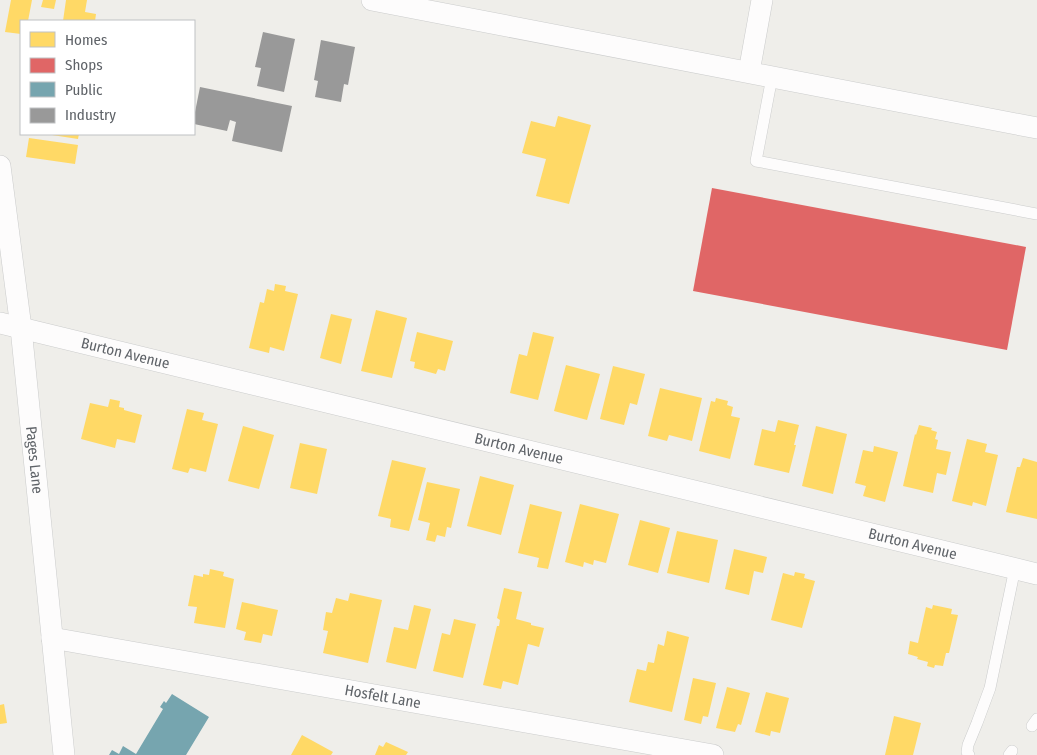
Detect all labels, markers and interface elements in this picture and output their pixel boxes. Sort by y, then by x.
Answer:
legend [20,20,195,135]
text: Homes [65,31,107,49]
text: Shops [65,56,103,74]
text: Public [65,81,103,99]
text: Industry [65,106,116,124]
street label: Burton Avenue [79,334,171,373]
street label: Pages Lane [22,425,47,495]
street label: Burton Avenue [473,429,565,468]
street label: Burton Avenue [867,525,959,563]
street label: Hosfelt Lane [343,681,422,712]

